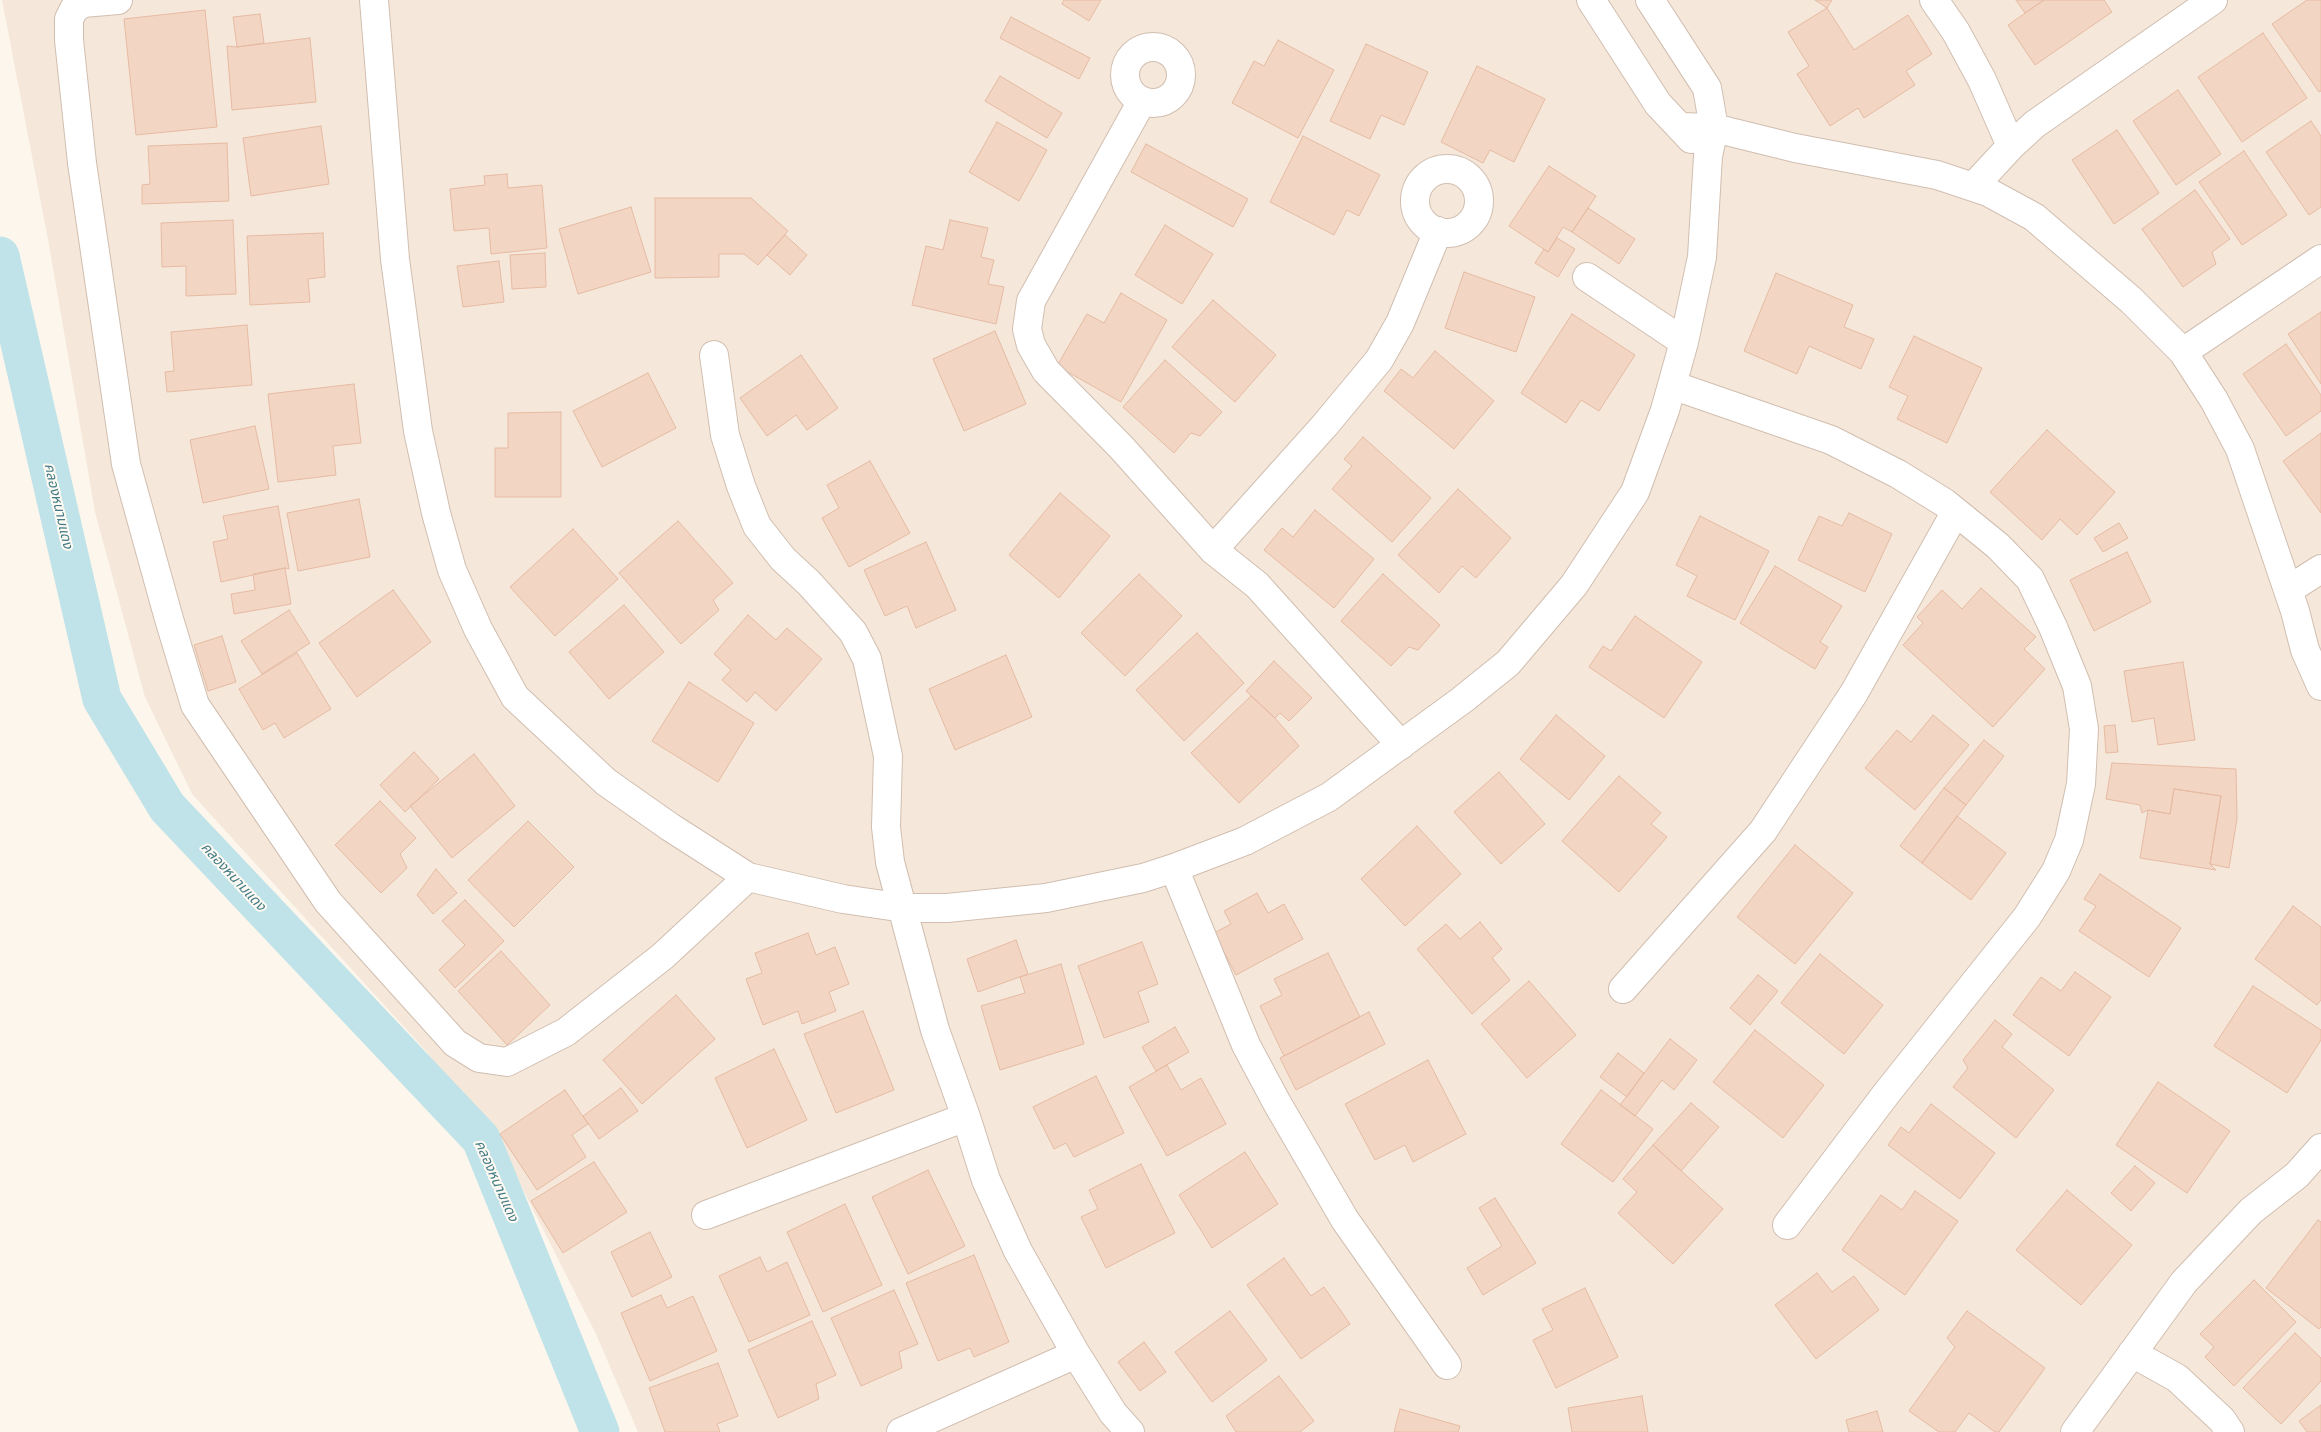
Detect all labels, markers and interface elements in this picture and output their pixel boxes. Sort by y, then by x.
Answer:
water label: คลองหนามแดง [40,462,76,550]
water label: คลองหนามแดง [197,839,269,915]
water label: คลองหนามแดง [471,1138,521,1224]

